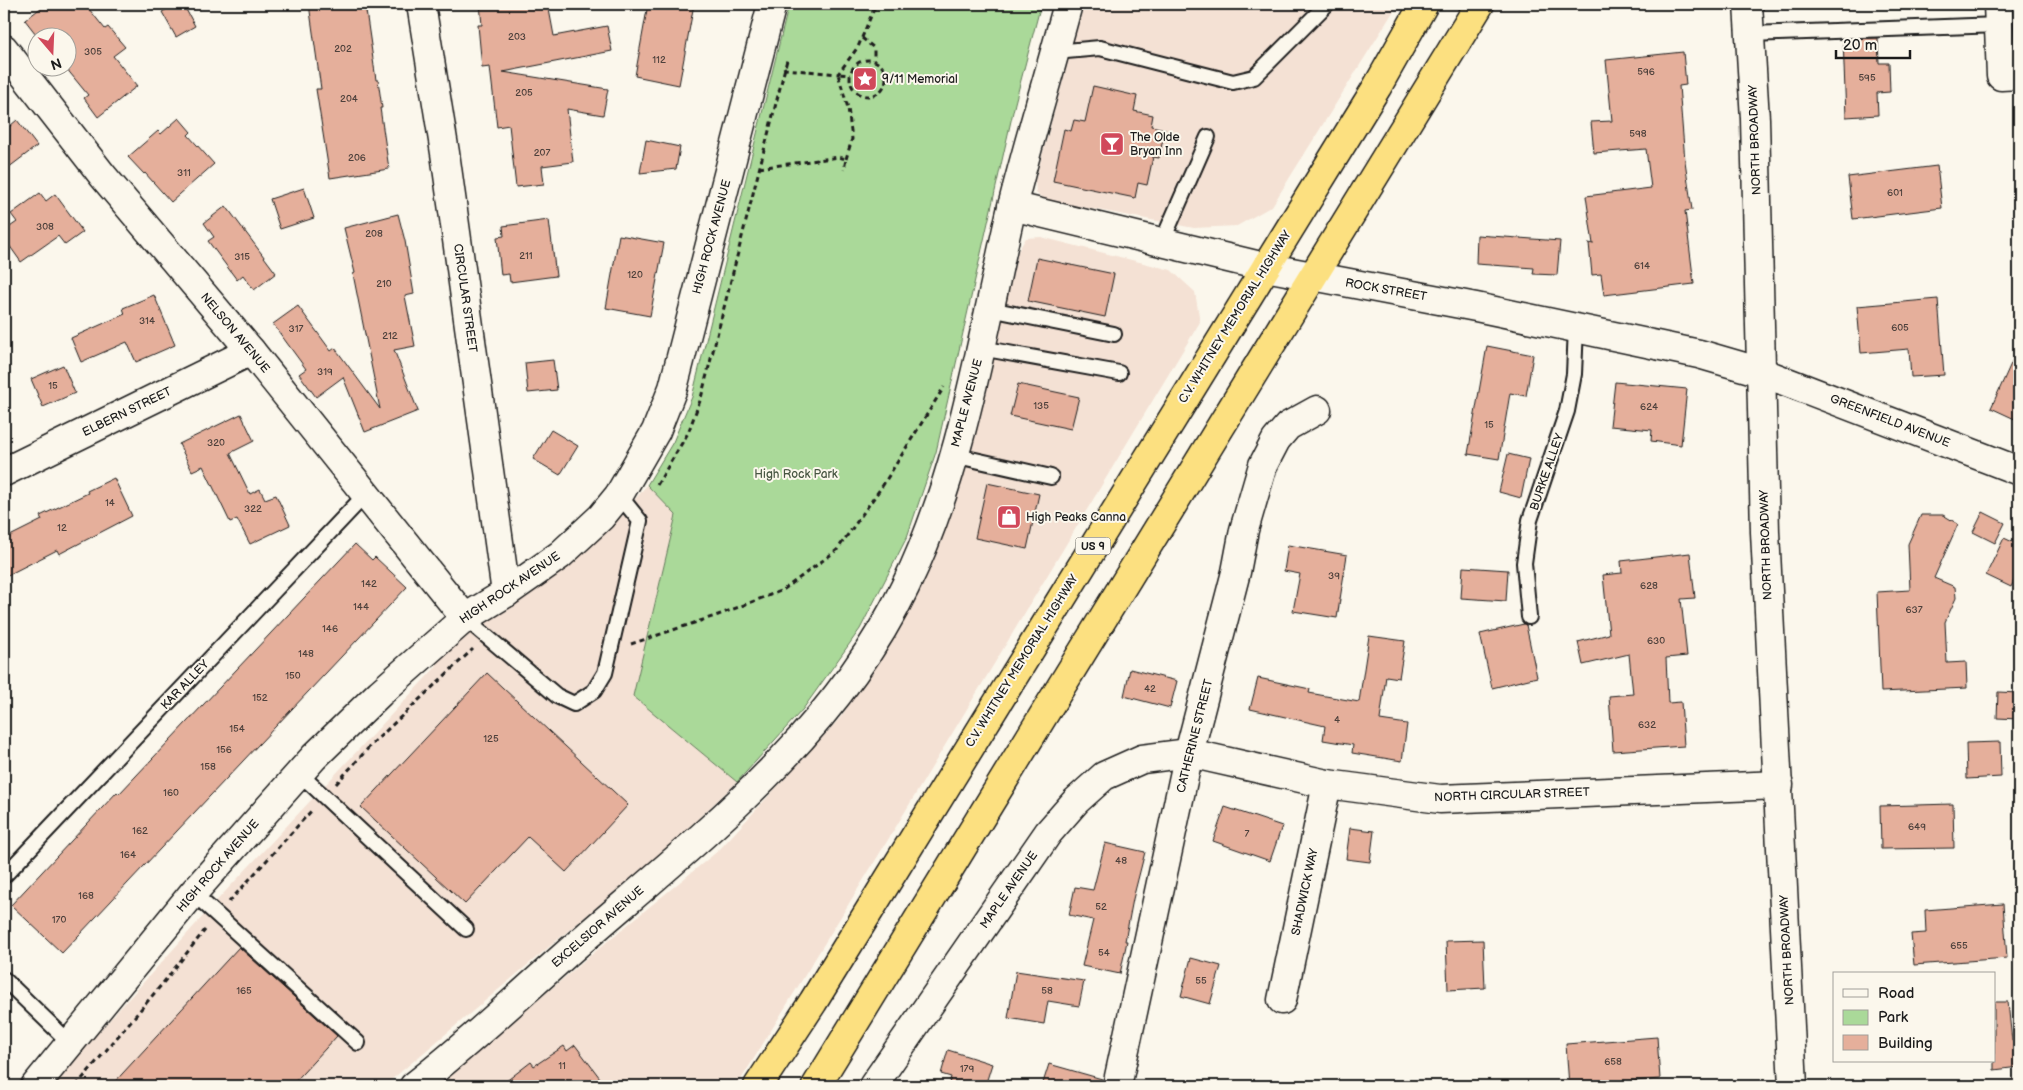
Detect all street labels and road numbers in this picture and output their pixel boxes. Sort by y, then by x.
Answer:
street label: NORTH BROADWAY [1746,84,1764,195]
street label: HIGH ROCK AVENUE [689,178,735,296]
street label: C.V. WHITNEY MEMORIAL HIGHWAY [1175,227,1295,406]
street label: CIRCULAR STREET [450,243,480,354]
street label: ROCK STREET [1344,275,1429,305]
street label: NELSON AVENUE [197,290,273,376]
street label: MAPLE AVENUE [948,357,986,449]
street label: ELBERN STREET [80,384,175,440]
street label: GREENFIELD AVENUE [1828,391,1952,451]
street label: BURKE ALLEY [1527,431,1568,512]
street label: NORTH BROADWAY [1757,489,1775,600]
road number: US 9 [1076,538,1110,554]
street label: HIGH ROCK AVENUE [457,549,563,627]
street label: C.V. WHITNEY MEMORIAL HIGHWAY [962,571,1082,750]
street label: KAR ALLEY [158,656,213,713]
street label: CATHERINE STREET [1174,677,1217,794]
street label: NORTH CIRCULAR STREET [1434,785,1591,805]
street label: HIGH ROCK AVENUE [174,817,262,915]
street label: SHADWICK WAY [1288,846,1322,937]
street label: MAPLE AVENUE [977,849,1041,931]
street label: EXCELSIOR AVENUE [549,883,647,971]
street label: NORTH BROADWAY [1777,893,1797,1006]

